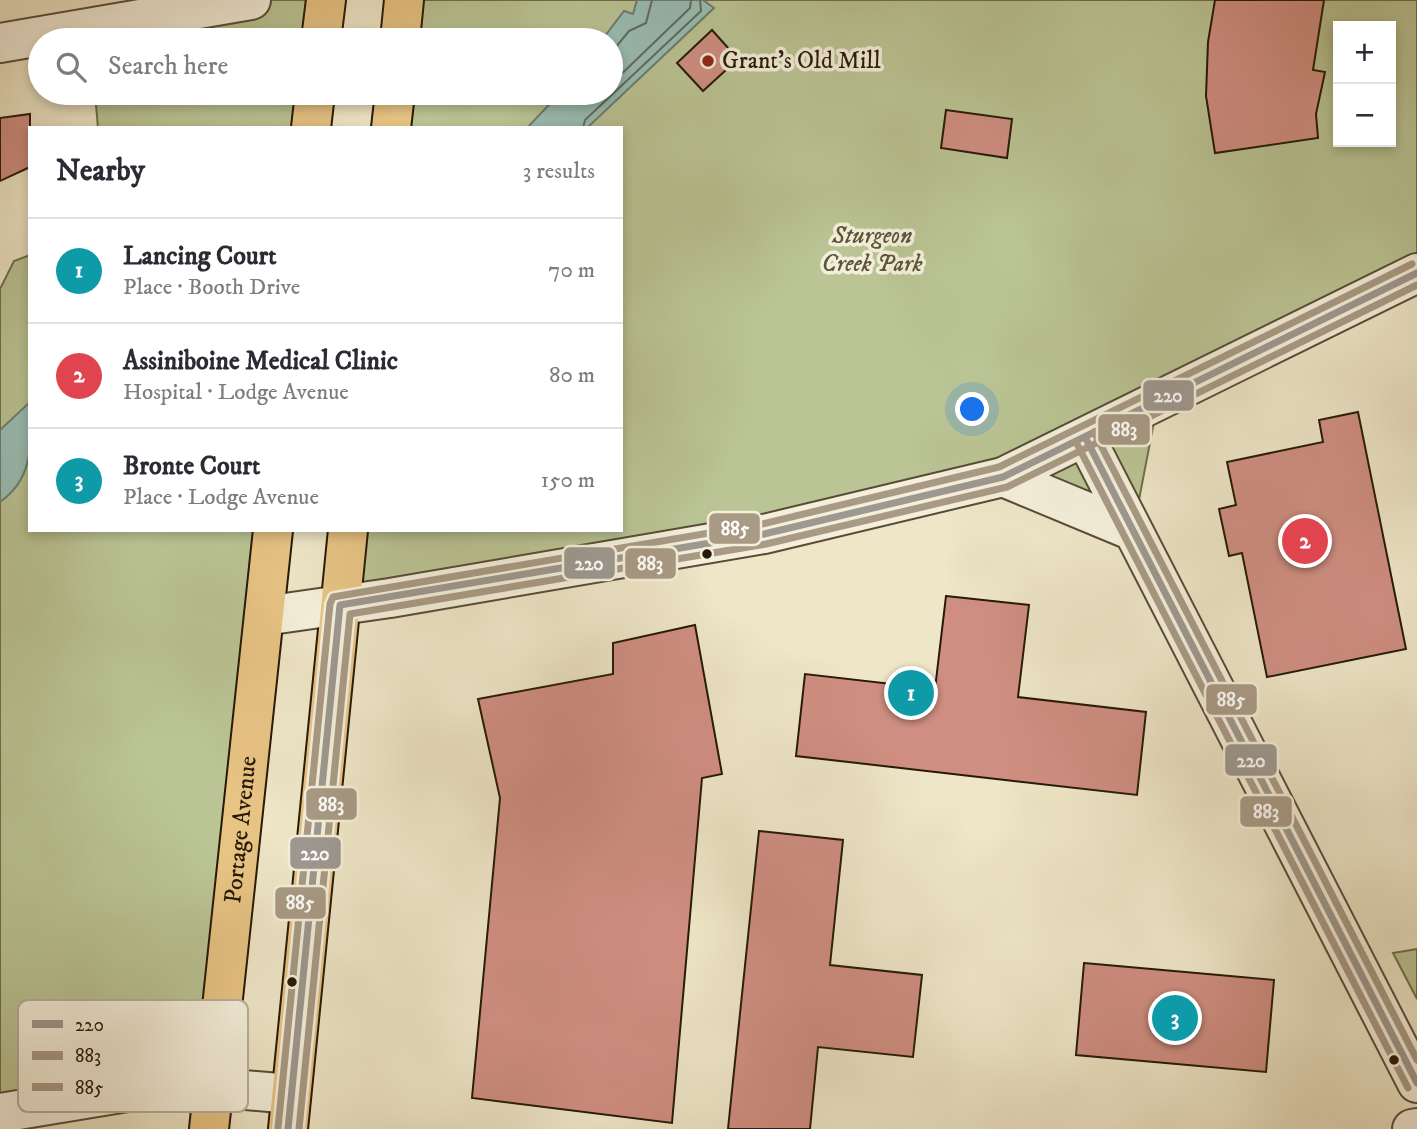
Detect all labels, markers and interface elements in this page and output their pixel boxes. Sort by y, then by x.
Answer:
map controls [1333,21,1396,147]
button: + [1333,21,1396,84]
search box [28,28,623,105]
place label: Grant's Old Mill [722,46,881,76]
icon: search [52,48,90,86]
text: Search here [108,50,228,83]
marker: Grant's Old Mill [700,53,716,69]
button: − [1333,84,1396,147]
text: Nearby [56,153,145,190]
text: 3 results [523,157,595,186]
park label: Sturgeon Creek Park [822,221,922,279]
text: Lancing Court [123,240,277,273]
text: 1 [75,256,83,285]
text: 70 m [548,256,595,285]
text: Place · Booth Drive [123,273,300,302]
text: Assiniboine Medical Clinic [123,345,398,378]
text: 2 [73,361,85,390]
text: 80 m [549,361,595,390]
text: Hospital · Lodge Avenue [123,378,349,407]
line badge: 220 [1142,379,1195,412]
text: 220 [1154,385,1182,408]
your location [955,392,989,426]
line badge: 883 [1097,413,1151,446]
text: 883 [1111,419,1137,442]
text: Bronte Court [123,450,260,483]
text: 3 [75,466,83,495]
text: 150 m [541,466,595,495]
text: Place · Lodge Avenue [123,483,319,512]
line badge: 885 [708,512,761,545]
pin: 2 [1282,515,1328,567]
text: 885 [721,518,750,541]
line badge: 220 [563,546,616,580]
line badge: 883 [624,547,677,580]
unlabelled marker [700,547,714,561]
text: 220 [575,553,603,576]
text: 883 [637,553,663,576]
pin: 1 [888,667,934,719]
line badge: 885 [1205,683,1258,716]
text: 885 [1217,689,1246,712]
line badge: 220 [1224,743,1278,777]
text: 220 [1237,750,1265,773]
street label: Portage Avenue [218,755,264,905]
line badge: 883 [305,787,358,821]
text: 883 [318,794,344,817]
line badge: 883 [1239,795,1293,828]
text: 883 [1253,801,1279,824]
line badge: 220 [289,836,342,870]
text: 220 [301,843,329,866]
line badge: 885 [274,886,327,920]
text: 885 [286,892,315,915]
unlabelled marker [285,975,299,989]
pin: 3 [1152,992,1198,1044]
legend [18,1000,248,1112]
text: 220 [75,1014,104,1037]
text: 883 [75,1045,101,1068]
unlabelled marker [1387,1053,1401,1067]
text: 885 [75,1077,104,1100]

